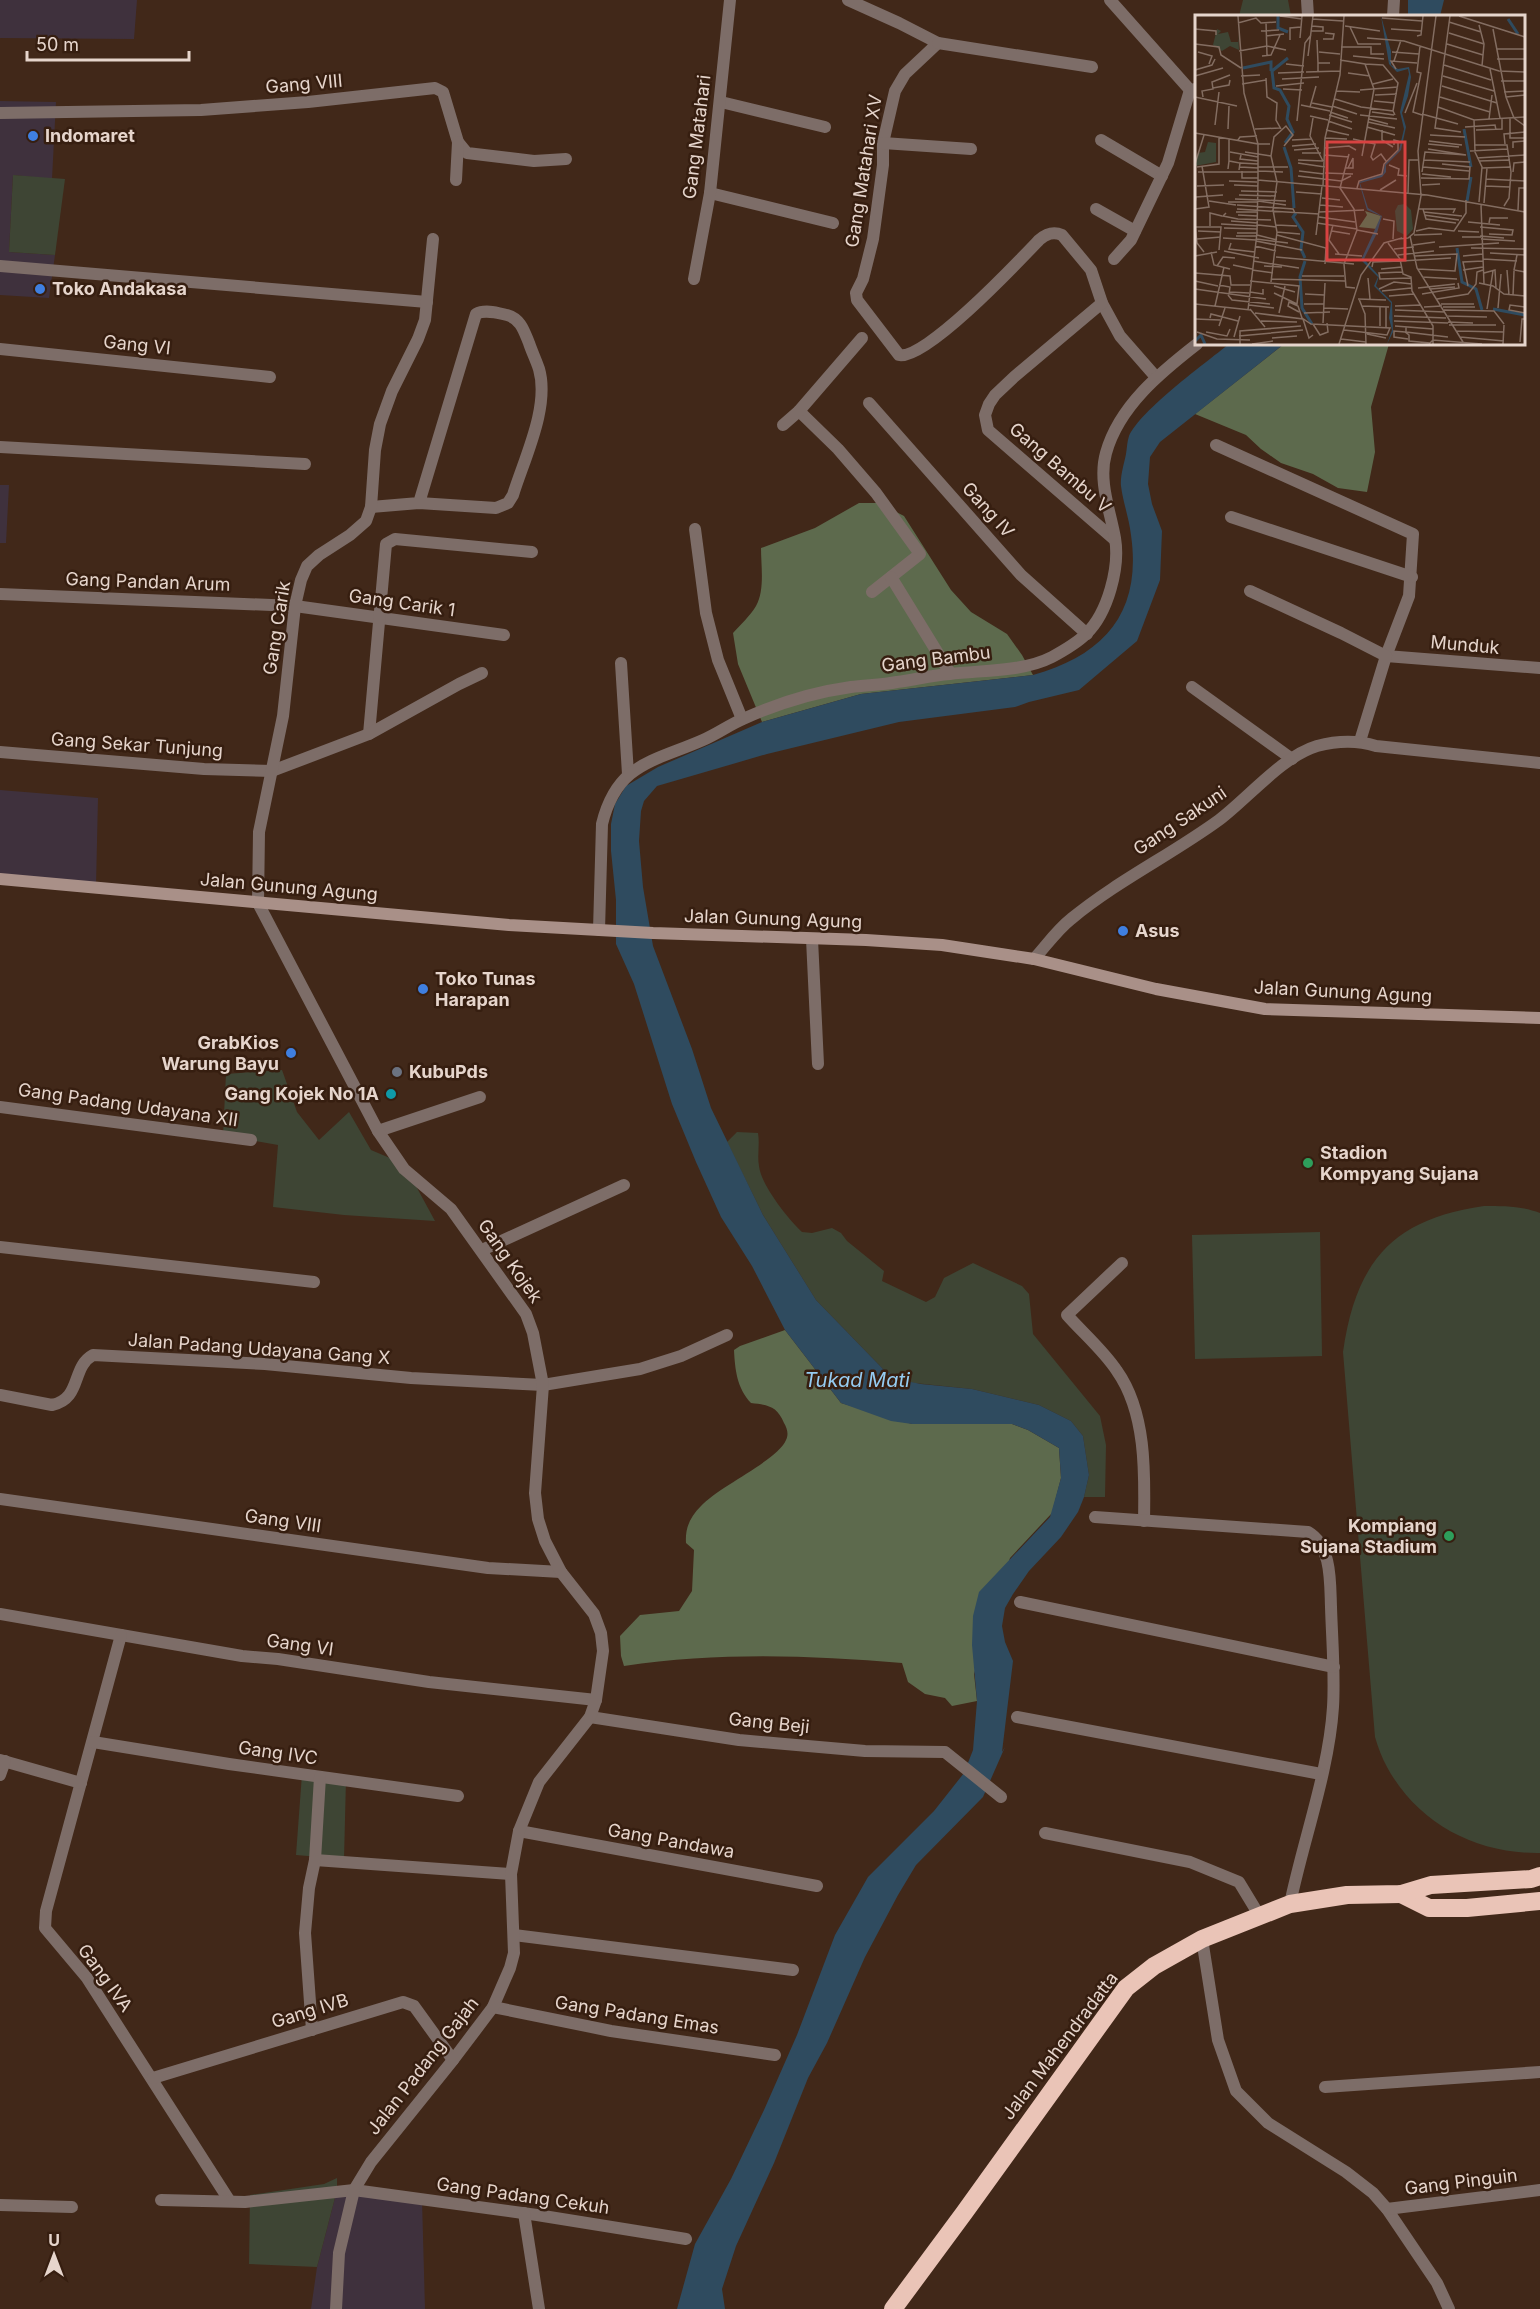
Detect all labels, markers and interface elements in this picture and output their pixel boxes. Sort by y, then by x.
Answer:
inset map [1195,15,1525,345]
scale bar [27,24,189,62]
text: 50 m [36,34,79,55]
street label: Gang VIII [265,70,343,97]
street label: Gang Matahari [678,74,715,200]
street label: Gang Matahari XV [841,93,886,249]
place label: Indomaret [45,125,135,146]
marker: Indomaret [26,129,40,143]
place label: Toko Andakasa [52,278,187,299]
marker: Toko Andakasa [33,282,47,296]
street label: Gang VI [102,331,172,358]
street label: Gang Bambu V [1005,418,1115,517]
street label: Gang IV [958,478,1019,542]
street label: Gang Pandan Arum [65,568,231,595]
street label: Gang Carik [259,579,294,676]
street label: Gang Carik 1 [348,585,457,620]
street label: Munduk [1430,631,1500,658]
street label: Gang Bambu [880,641,992,676]
street label: Gang Sekar Tunjung [50,728,224,761]
street label: Gang Sakuni [1129,782,1230,859]
street label: Jalan Gunung Agung [199,868,379,905]
street label: Jalan Gunung Agung [683,905,863,932]
place label: Asus [1135,920,1180,941]
marker: Asus [1116,924,1130,938]
place label: Toko Tunas Harapan [435,968,536,1010]
street label: Jalan Gunung Agung [1253,976,1433,1007]
marker: Toko Tunas Harapan [416,982,430,996]
place label: GrabKios Warung Bayu [161,1032,279,1074]
marker: GrabKios Warung Bayu [284,1046,298,1060]
place label: KubuPds [409,1061,488,1082]
marker: KubuPds [390,1065,404,1079]
street label: Gang Padang Udayana XII [17,1079,239,1130]
place label: Gang Kojek No 1A [224,1083,379,1104]
marker: Gang Kojek No 1A [384,1087,398,1101]
place label: Stadion Kompyang Sujana [1320,1142,1479,1184]
marker: Stadion Kompyang Sujana [1301,1156,1315,1170]
street label: Gang Kojek [474,1215,547,1307]
street label: Jalan Padang Udayana Gang X [127,1329,391,1368]
water label: Tukad Mati [804,1368,911,1392]
street label: Gang VIII [243,1505,323,1536]
place label: Kompiang Sujana Stadium [1300,1515,1437,1557]
marker: Kompiang Sujana Stadium [1442,1529,1456,1543]
street label: Gang VI [265,1629,335,1660]
street label: Gang Beji [728,1708,811,1737]
street label: Gang IVC [237,1737,319,1768]
street label: Gang Pandawa [606,1819,736,1862]
street label: Gang IVA [74,1940,137,2016]
street label: Jalan Mahendradatta [997,1968,1122,2124]
street label: Gang IVB [269,1989,351,2032]
street label: Gang Padang Emas [553,1991,721,2038]
street label: Jalan Padang Gajah [362,1993,483,2139]
street label: Gang Pinguin [1403,2164,1519,2199]
street label: Gang Padang Cekuh [435,2173,611,2218]
north arrow [24,2225,84,2285]
text: U [48,2230,60,2250]

